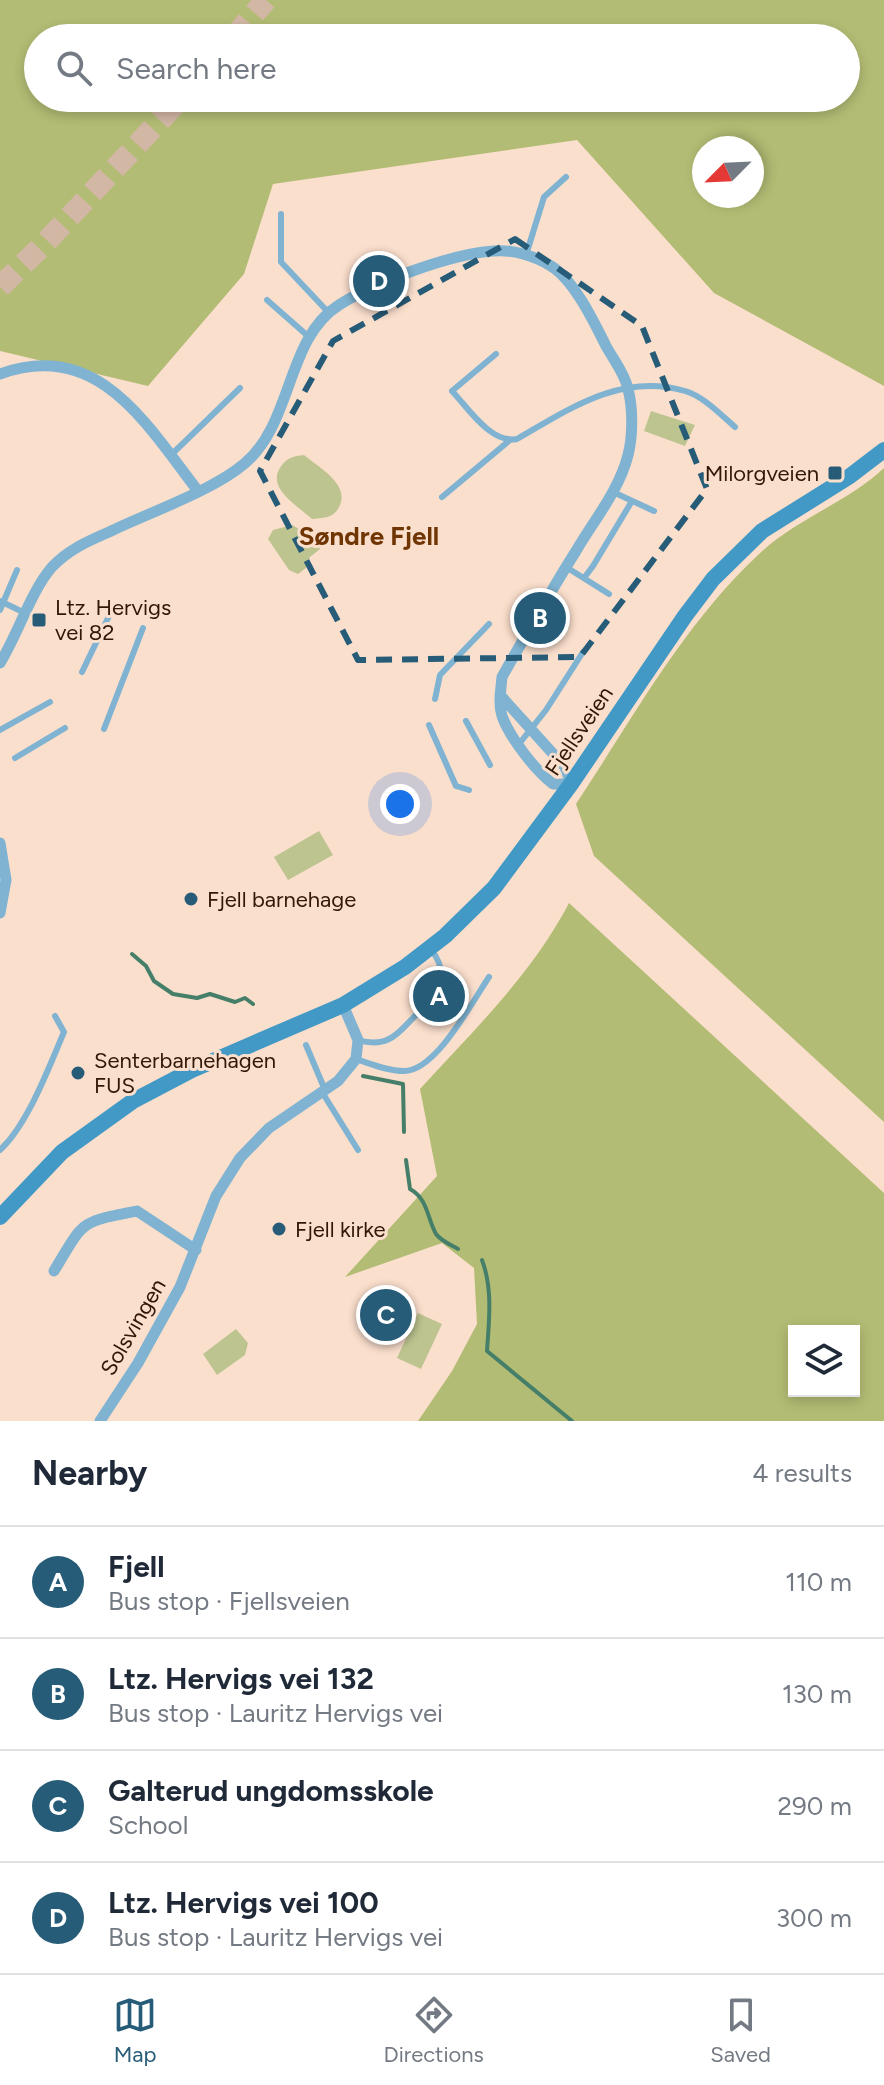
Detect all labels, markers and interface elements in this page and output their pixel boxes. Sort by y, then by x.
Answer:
search box [24,24,860,112]
icon: search [52,46,96,90]
text: Search here [116,50,276,87]
north arrow [692,136,764,208]
pin: D [353,251,405,311]
place label: Milorgveien [705,460,819,487]
marker: Milorgveien [826,464,844,482]
district label: Søndre Fjell [299,520,439,552]
pin: B [514,588,566,648]
place label: Ltz. Hervigs vei 82 [55,594,171,646]
marker: Ltz. Hervigs vei 82 [30,611,48,629]
street label: Fjellsveien [539,681,619,781]
your location [380,784,420,824]
place label: Fjell barnehage [207,886,356,913]
marker: Fjell barnehage [182,890,200,908]
pin: A [413,966,465,1026]
place label: Senterbarnehagen FUS [94,1047,276,1099]
marker: Senterbarnehagen FUS [69,1064,87,1082]
place label: Fjell kirke [295,1216,386,1243]
marker: Fjell kirke [270,1220,288,1238]
street label: Solsvingen [94,1274,172,1380]
pin: C [360,1285,412,1345]
map controls [788,1325,860,1397]
button: layers [788,1325,860,1397]
text: Nearby [32,1453,147,1494]
text: 4 results [752,1457,852,1489]
text: Fjell [108,1548,165,1585]
text: A [49,1566,67,1598]
text: 110 m [785,1566,852,1598]
text: Bus stop · Fjellsveien [108,1585,350,1617]
text: Ltz. Hervigs vei 132 [108,1660,374,1697]
text: B [50,1678,66,1710]
text: 130 m [782,1678,852,1710]
text: Bus stop · Lauritz Hervigs vei [108,1697,443,1729]
text: Galterud ungdomsskole [108,1772,434,1809]
text: C [49,1790,67,1822]
text: 290 m [778,1790,852,1822]
text: School [108,1809,188,1841]
text: Ltz. Hervigs vei 100 [108,1884,379,1921]
text: D [49,1902,67,1934]
text: 300 m [776,1902,852,1934]
text: Bus stop · Lauritz Hervigs vei [108,1921,443,1953]
tab: Map [113,1993,157,2068]
tab: Directions [384,1993,484,2068]
tab: Saved [710,1993,771,2068]

